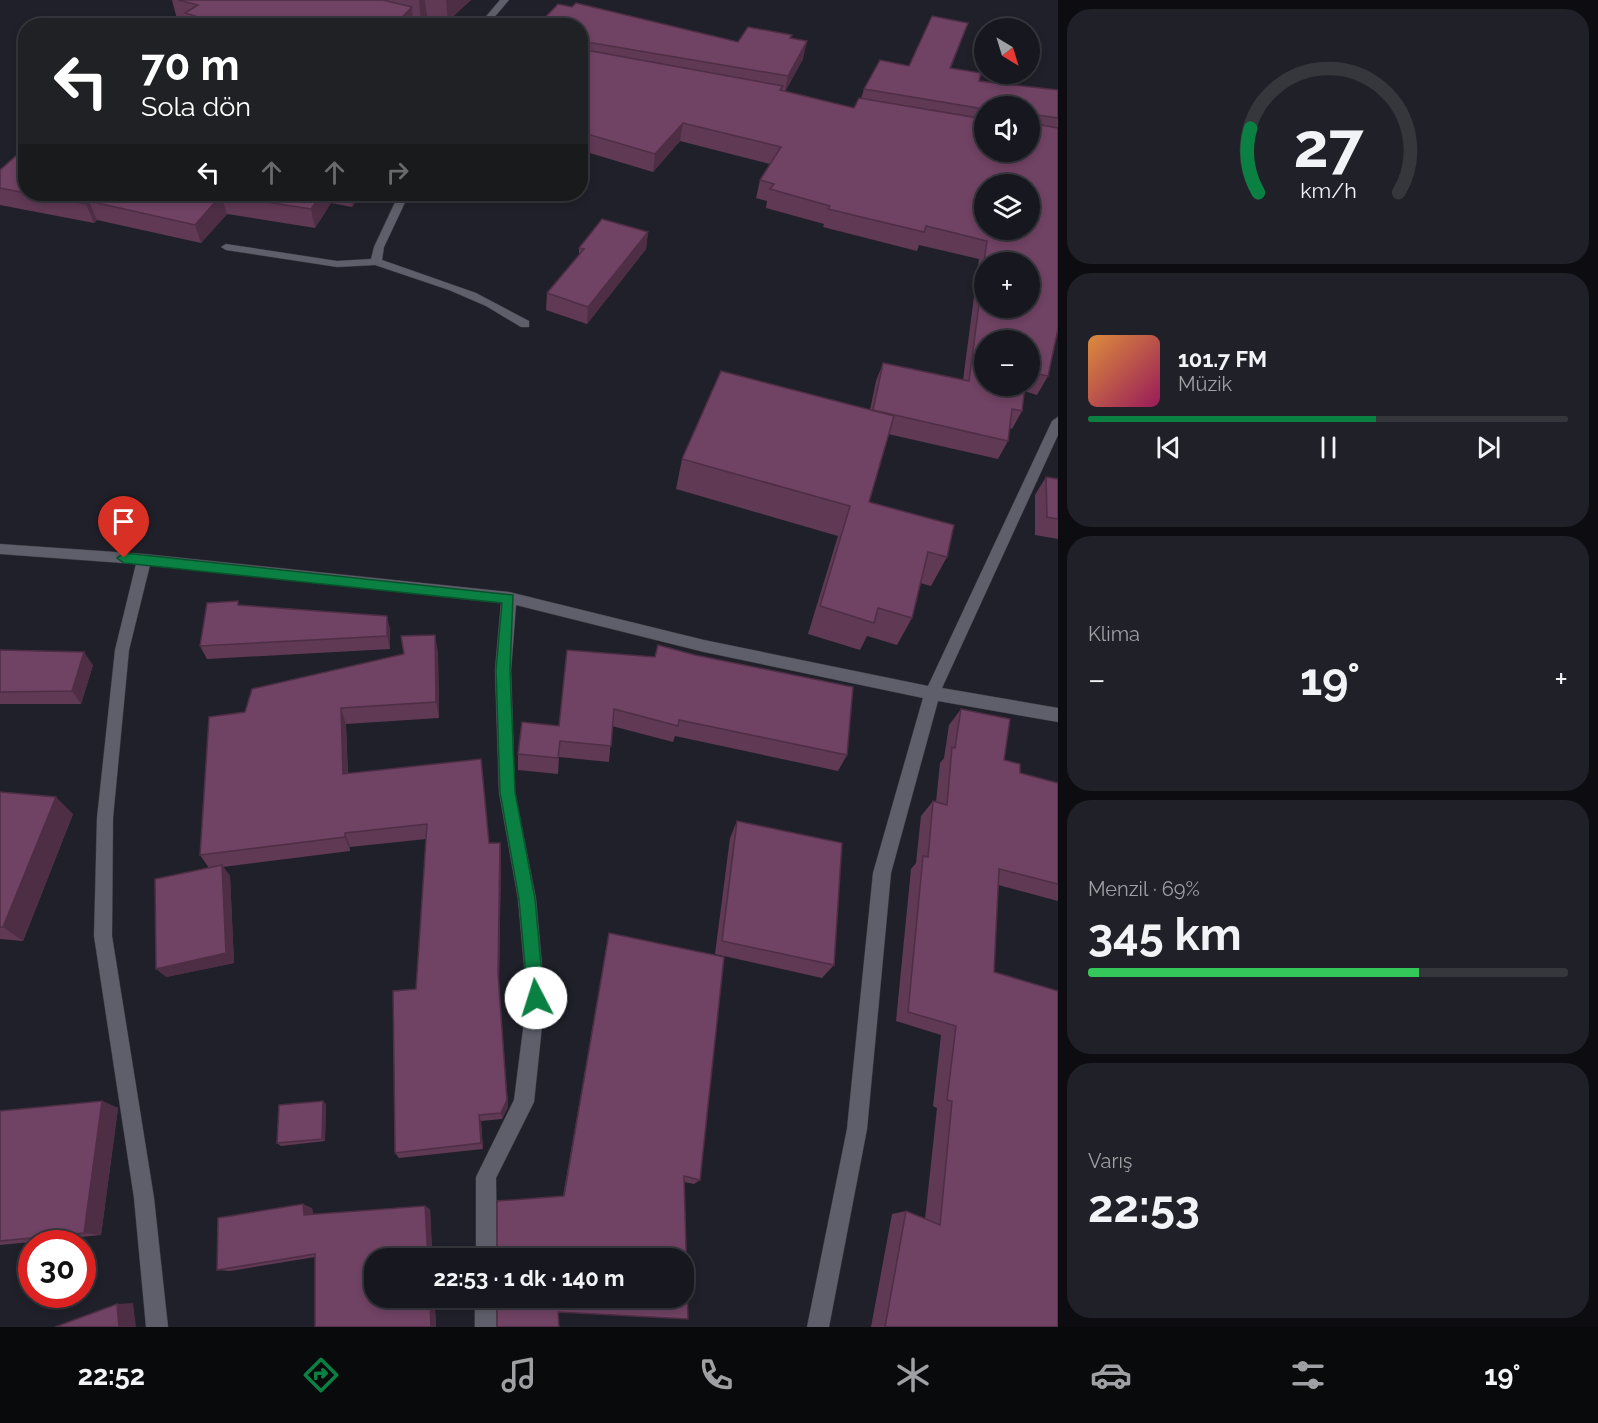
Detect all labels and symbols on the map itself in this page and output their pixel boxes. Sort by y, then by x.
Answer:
north arrow [974,18,1040,84]
pin [98,496,149,558]
position arrow [504,966,568,1030]
speed limit sign: 30 [18,1230,96,1308]

